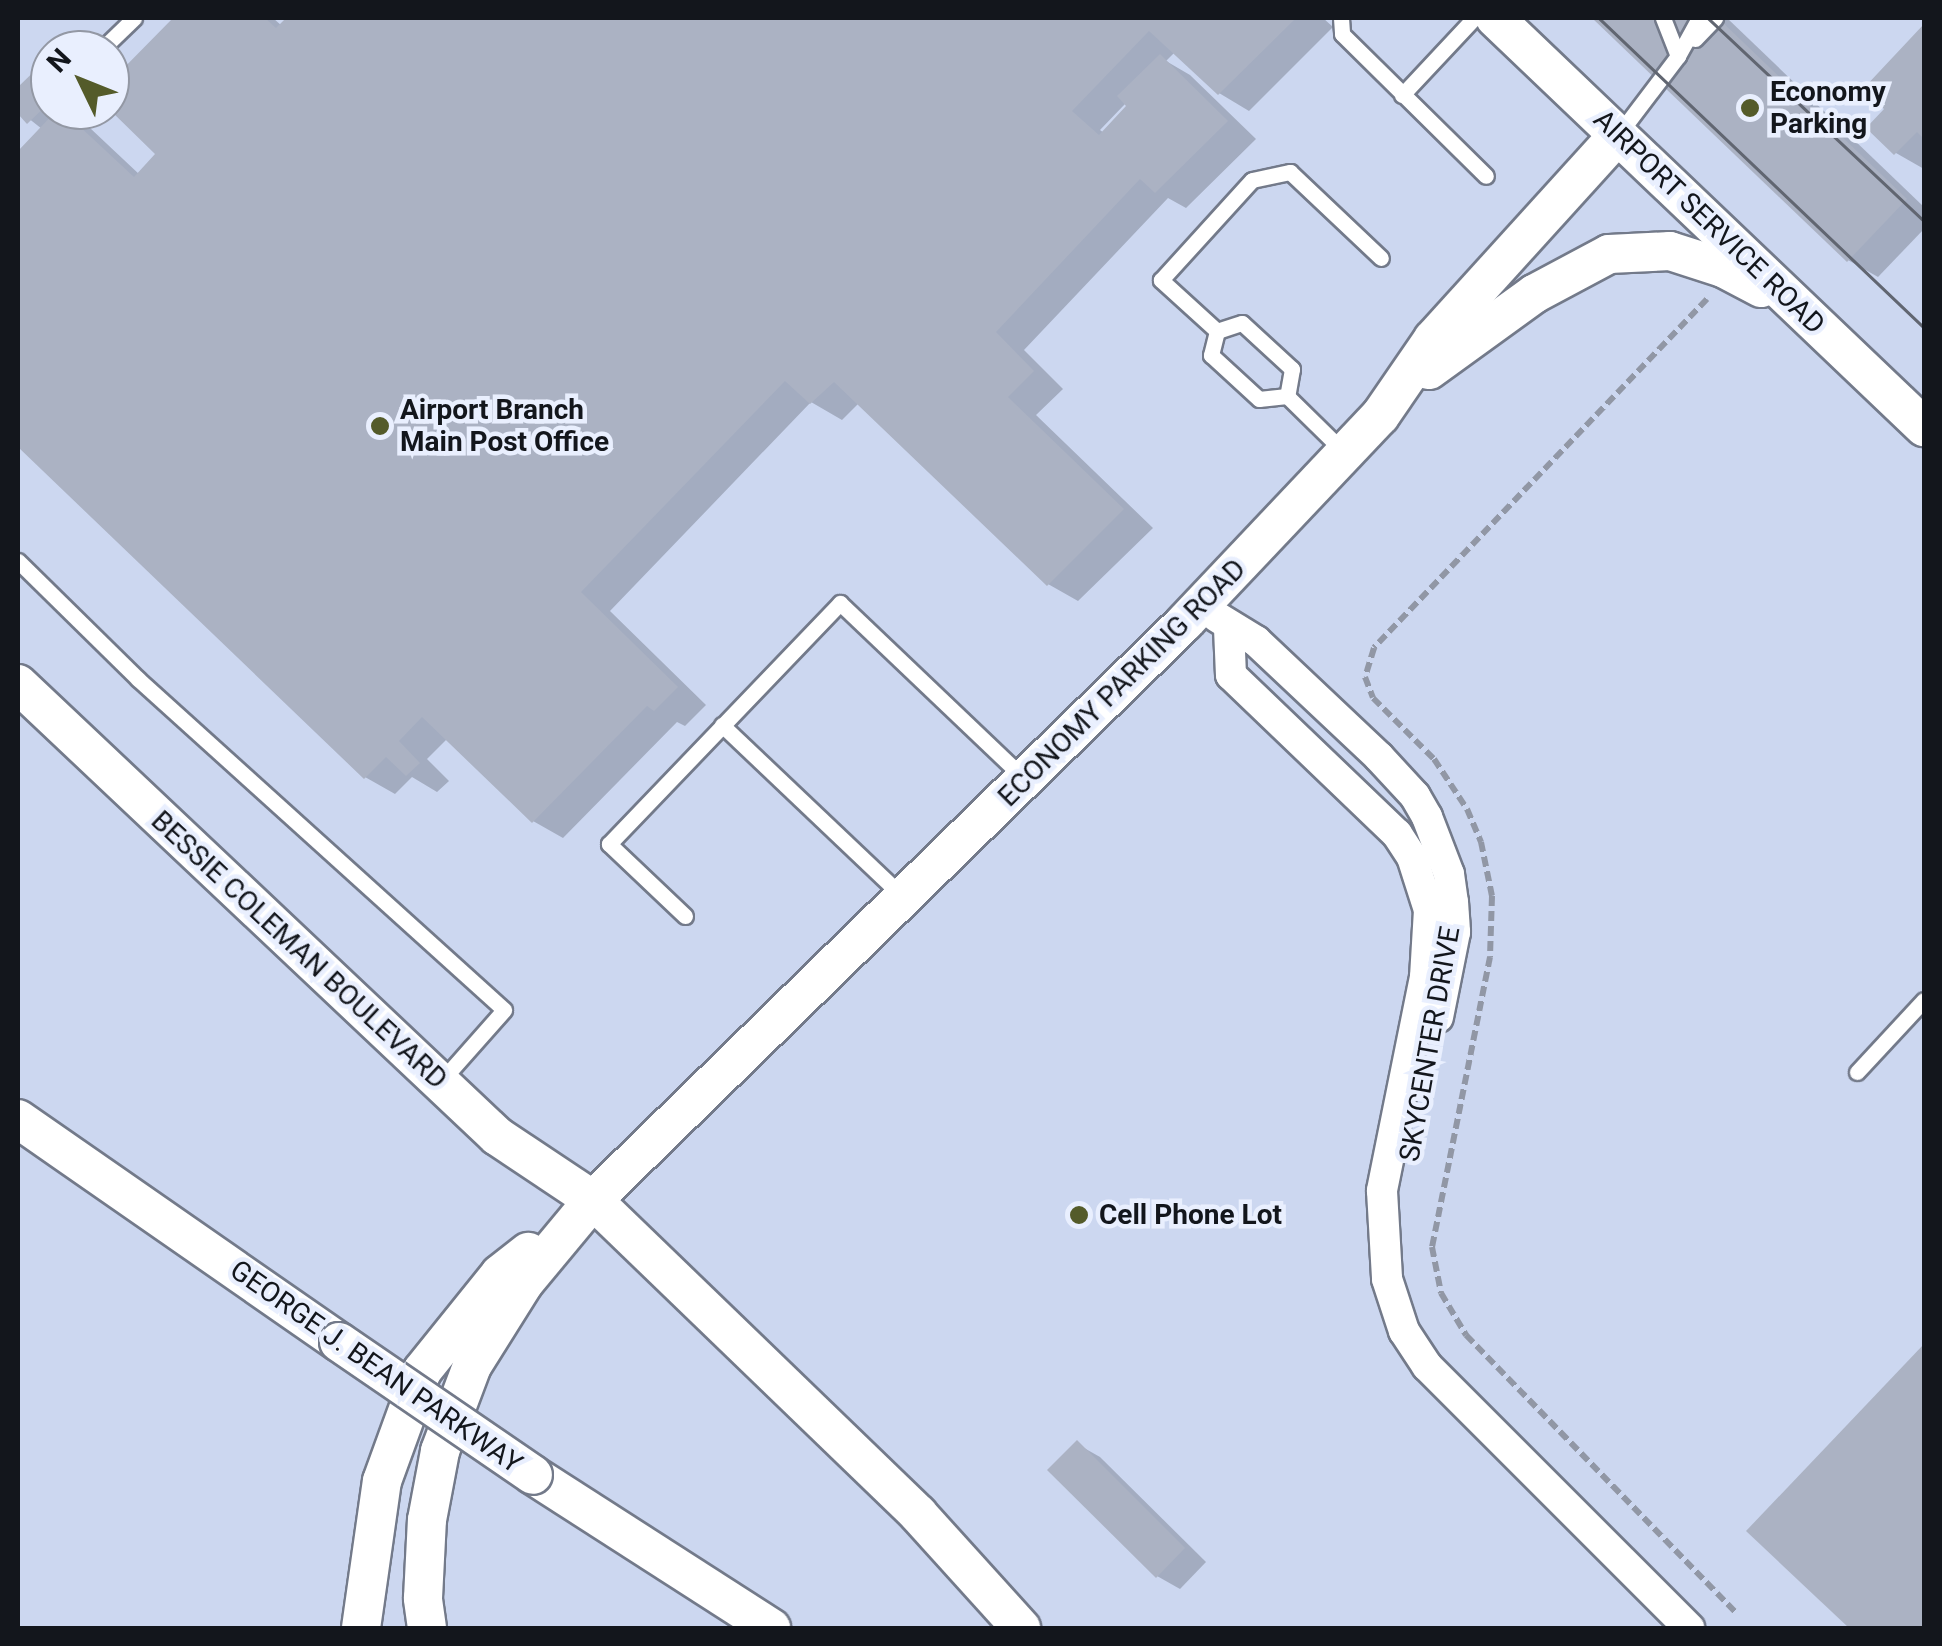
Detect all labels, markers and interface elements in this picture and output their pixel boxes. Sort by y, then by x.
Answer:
north arrow [30,30,130,130]
text: N [40,42,78,79]
place label: Economy Parking [1770,75,1886,141]
marker: Economy Parking [1739,97,1761,119]
street label: AIRPORT SERVICE ROAD [1586,103,1832,341]
place label: Airport Branch Main Post Office [400,393,609,459]
marker: Airport Branch Main Post Office [369,415,391,437]
street label: ECONOMY PARKING ROAD [991,552,1253,814]
street label: BESSIE COLEMAN BOULEVARD [144,804,454,1096]
street label: SKYCENTER DRIVE [1393,924,1467,1164]
place label: Cell Phone Lot [1099,1198,1282,1232]
marker: Cell Phone Lot [1068,1204,1090,1226]
street label: GEORGE J. BEAN PARKWAY [224,1253,528,1481]

